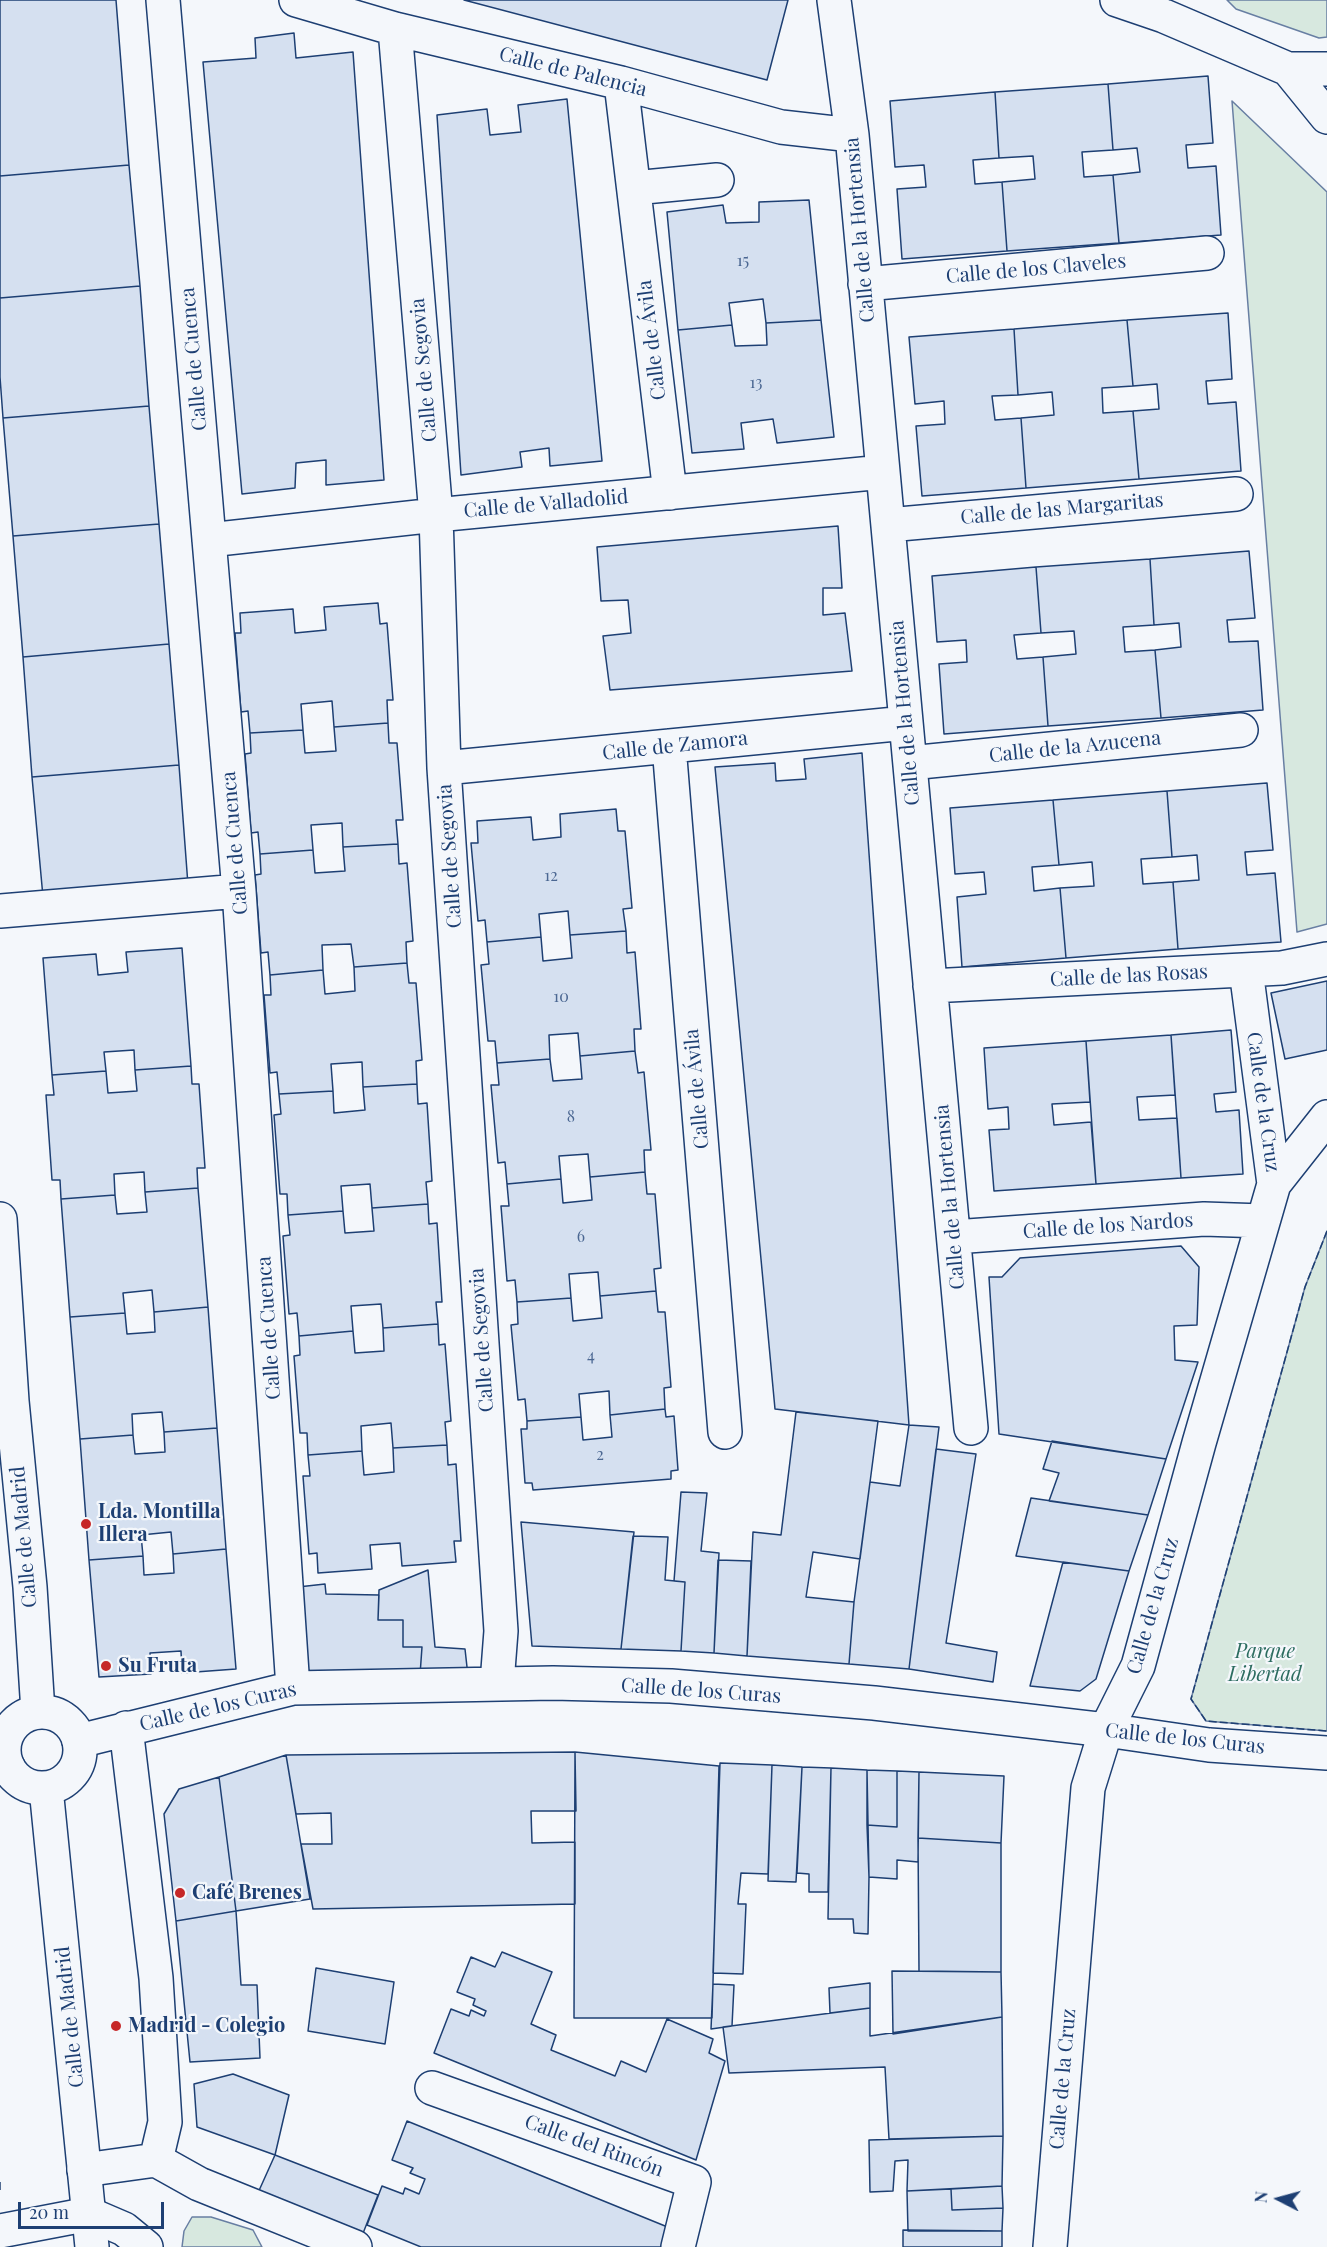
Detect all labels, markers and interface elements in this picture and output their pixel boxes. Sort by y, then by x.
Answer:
street label: Calle de Palencia [497,42,649,102]
street label: Calle de la Hortensia [840,136,880,324]
street label: Calle de los Claveles [945,249,1127,289]
house number: 15 [737,251,749,271]
street label: Calle de Ávila [633,279,671,401]
street label: Calle de Cuenca [176,286,212,432]
street label: Calle de Segovia [406,297,442,443]
house number: 13 [750,373,762,393]
street label: Calle de Valladolid [463,485,629,523]
street label: Calle de las Margaritas [960,488,1164,530]
street label: Calle de la Hortensia [885,619,925,807]
street label: Calle de Zamora [601,726,749,766]
street label: Calle de la Azucena [988,726,1162,768]
street label: Calle de Cuenca [217,770,253,916]
street label: Calle de Segovia [433,783,467,929]
house number: 12 [544,866,558,886]
street label: Calle de las Rosas [1049,960,1209,992]
house number: 10 [553,987,569,1007]
street label: Calle de Ávila [680,1028,714,1150]
street label: Calle de la Cruz [1241,1030,1285,1174]
street label: Calle de la Hortensia [930,1103,970,1291]
house number: 8 [567,1107,575,1127]
street label: Calle de los Nardos [1022,1208,1194,1244]
house number: 6 [577,1227,585,1247]
street label: Calle de Cuenca [252,1255,286,1401]
street label: Calle de Segovia [465,1267,499,1413]
house number: 4 [587,1346,595,1366]
house number: 2 [596,1445,604,1465]
street label: Calle de Madrid [6,1465,42,1609]
place label: Lda. Montilla Illera [98,1500,221,1547]
marker: Lda. Montilla Illera [79,1517,93,1531]
street label: Calle de la Cruz [1122,1535,1184,1677]
park label: Parque Libertad [1228,1640,1302,1687]
place label: Su Fruta [118,1654,197,1678]
marker: Su Fruta [99,1659,113,1673]
street label: Calle de los Curas [620,1673,782,1709]
street label: Calle de los Curas [137,1677,299,1737]
street label: Calle de los Curas [1104,1719,1266,1759]
place label: Café Brenes [192,1881,302,1905]
marker: Café Brenes [173,1886,187,1900]
street label: Calle de Madrid [51,1945,89,2089]
street label: Calle de la Cruz [1045,2008,1081,2150]
place label: Madrid - Colegio [128,2014,285,2038]
marker: Madrid - Colegio [109,2019,123,2033]
street label: Calle del Rincón [521,2110,667,2182]
north arrow [1249,2169,1309,2229]
scale bar [21,2190,166,2228]
text: N [1250,2190,1272,2204]
text: 20 m [29,2200,69,2224]

